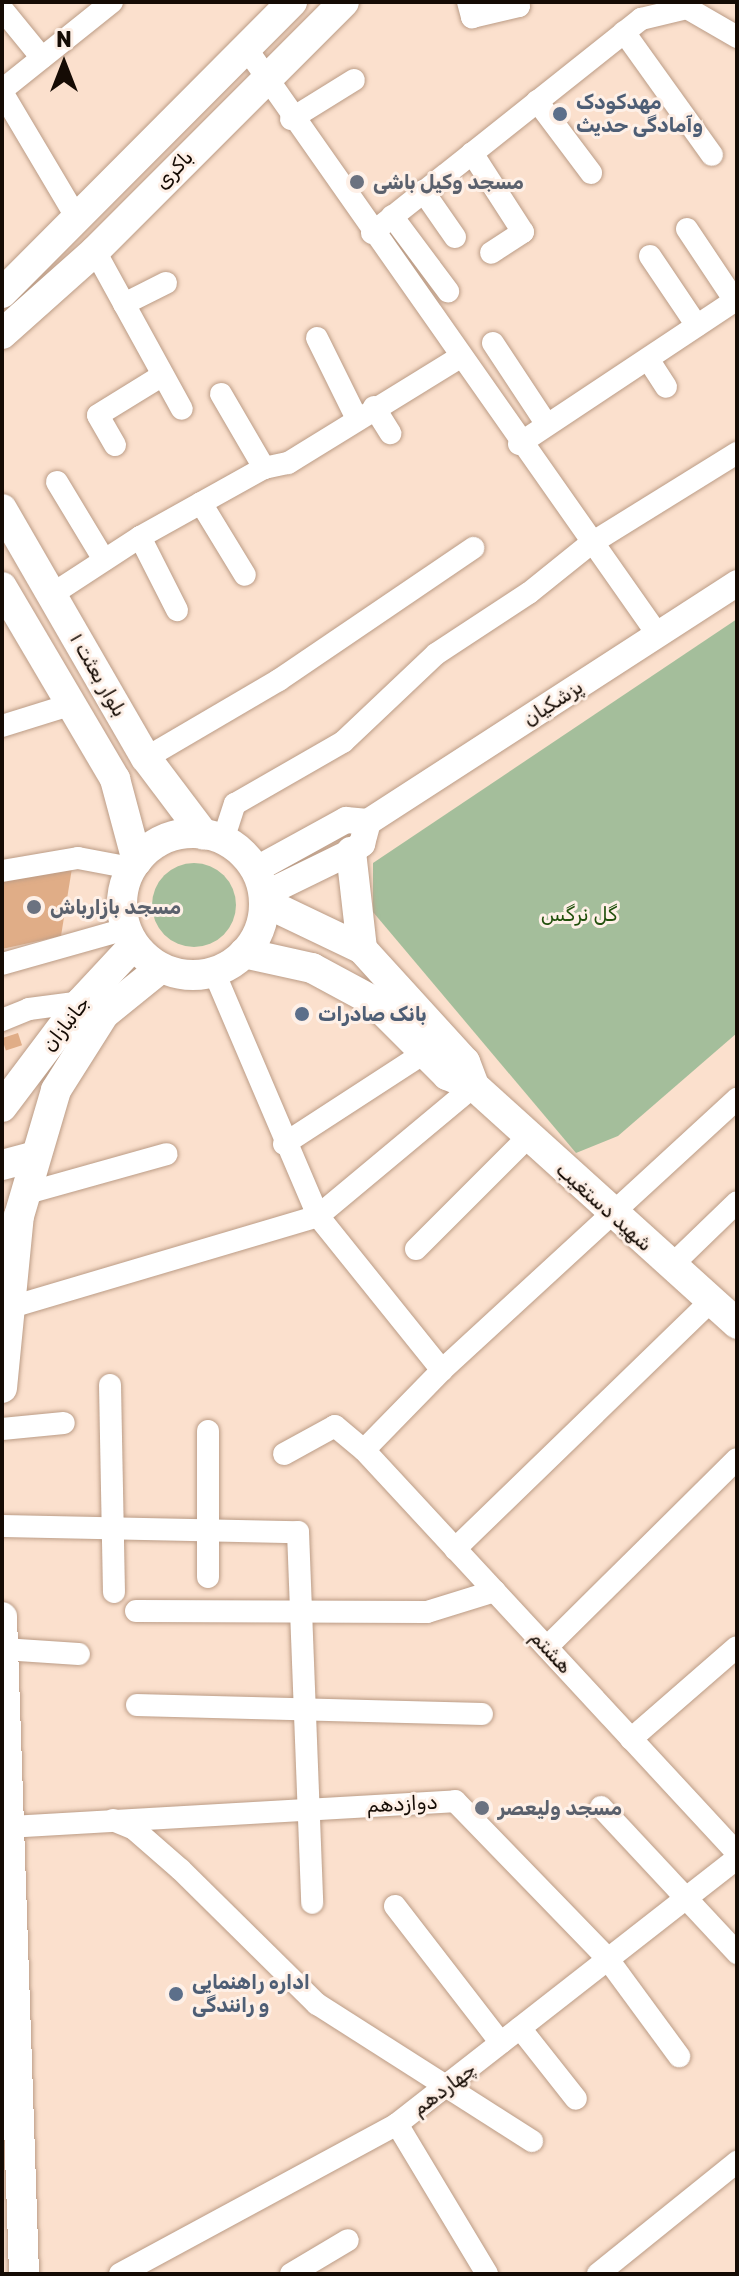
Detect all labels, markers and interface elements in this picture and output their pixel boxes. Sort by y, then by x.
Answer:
north arrow [24,24,104,104]
text: N [56,26,72,53]
place label: مهدکودک وآمادگی حدیث [576,90,703,137]
marker: مهدکودک وآمادگی حدیث [551,105,569,123]
street label: باکری [150,146,198,194]
place label: مسجد وکیل باشی [373,170,524,194]
marker: مسجد وکیل باشی [348,173,366,191]
street label: بلوار بعثت ۱ [64,629,132,721]
street label: پزشکیان [519,675,587,731]
place label: مسجد بازارباش [50,895,181,919]
marker: مسجد بازارباش [25,898,43,916]
park label: گل نرگس [541,902,617,926]
street label: جانبازان [37,992,95,1056]
place label: بانک صادرات [318,1002,427,1026]
marker: بانک صادرات [293,1005,311,1023]
street label: شهید دستغیب [551,1158,657,1256]
street label: هشتم [525,1625,577,1679]
street label: دوازدهم [366,1790,438,1818]
place label: مسجد ولیعصر [498,1796,622,1820]
marker: مسجد ولیعصر [473,1799,491,1817]
place label: اداره راهنمایی و رانندگی [192,1970,310,2017]
marker: اداره راهنمایی و رانندگی [167,1985,185,2003]
street label: چهاردهم [407,2057,481,2121]

